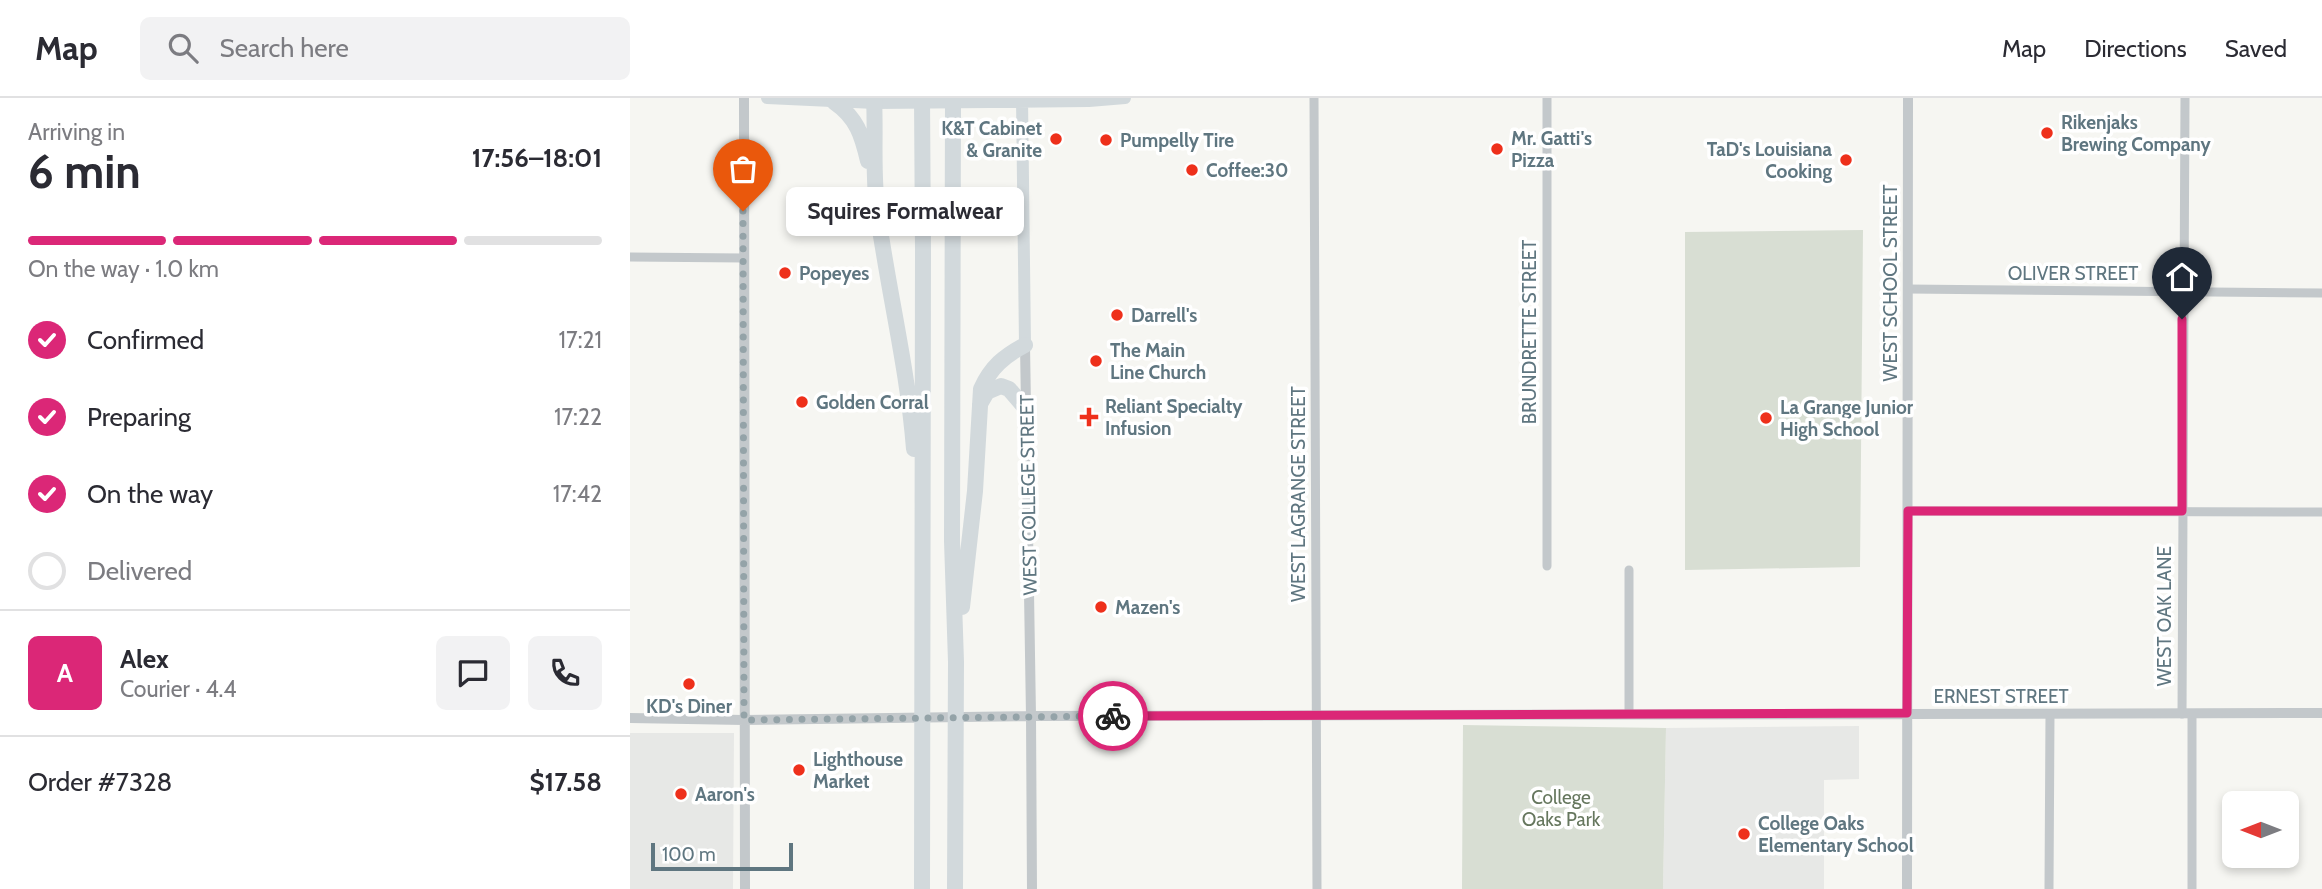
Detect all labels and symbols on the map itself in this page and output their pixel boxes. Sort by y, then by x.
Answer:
place label: Rikenjaks Brewing Company [2061,111,2212,156]
place label: K&T Cabinet & Granite [941,117,1042,162]
marker: Rikenjaks Brewing Company [2039,125,2055,141]
place label: Mr. Gatti's Pizza [1511,127,1592,172]
place label: Pumpelly Tire [1120,129,1234,152]
marker: K&T Cabinet & Granite [1048,131,1064,147]
marker: Pumpelly Tire [1098,132,1114,148]
place label: TaD's Louisiana Cooking [1707,138,1833,183]
pin [713,139,773,211]
marker: Mr. Gatti's Pizza [1489,141,1505,157]
marker: TaD's Louisiana Cooking [1838,152,1854,168]
place label: Coffee:30 [1206,159,1288,182]
marker: Coffee:30 [1184,162,1200,178]
street label: WEST SCHOOL STREET [1879,184,1902,382]
callout: Squires Formalwear [785,186,1023,236]
street label: BRUNDRETTE STREET [1518,240,1541,424]
pin [2152,247,2212,319]
place label: Popeyes [799,262,869,285]
street label: OLIVER STREET [2008,262,2138,285]
marker: Popeyes [777,265,793,281]
place label: Darrell's [1131,304,1197,327]
marker: Darrell's [1109,307,1125,323]
place label: The Main Line Church [1110,339,1206,384]
marker: The Main Line Church [1088,353,1104,369]
street label: WEST LAGRANGE STREET [1287,386,1310,602]
place label: Golden Corral [816,391,929,414]
marker: Golden Corral [794,394,810,410]
street label: WEST COLLEGE STREET [1015,394,1042,596]
place label: Reliant Specialty Infusion [1105,395,1243,440]
place label: La Grange Junior High School [1780,396,1914,441]
marker: Reliant Specialty Infusion [1079,407,1099,427]
marker: La Grange Junior High School [1758,410,1774,426]
street label: WEST OAK LANE [2153,546,2176,686]
place label: Mazen's [1115,596,1180,619]
marker: Mazen's [1093,599,1109,615]
marker: KD's Diner [681,676,697,692]
courier [1078,681,1148,751]
street label: ERNEST STREET [1933,685,2069,708]
place label: KD's Diner [646,695,733,718]
place label: Lighthouse Market [813,748,903,793]
marker: Lighthouse Market [791,762,807,778]
place label: Aaron's [695,783,755,806]
marker: Aaron's [673,786,689,802]
park label: College Oaks Park [1522,786,1601,831]
north arrow [2222,791,2300,868]
place label: College Oaks Elementary School [1758,812,1914,857]
marker: College Oaks Elementary School [1736,826,1752,842]
scale bar [651,840,793,872]

